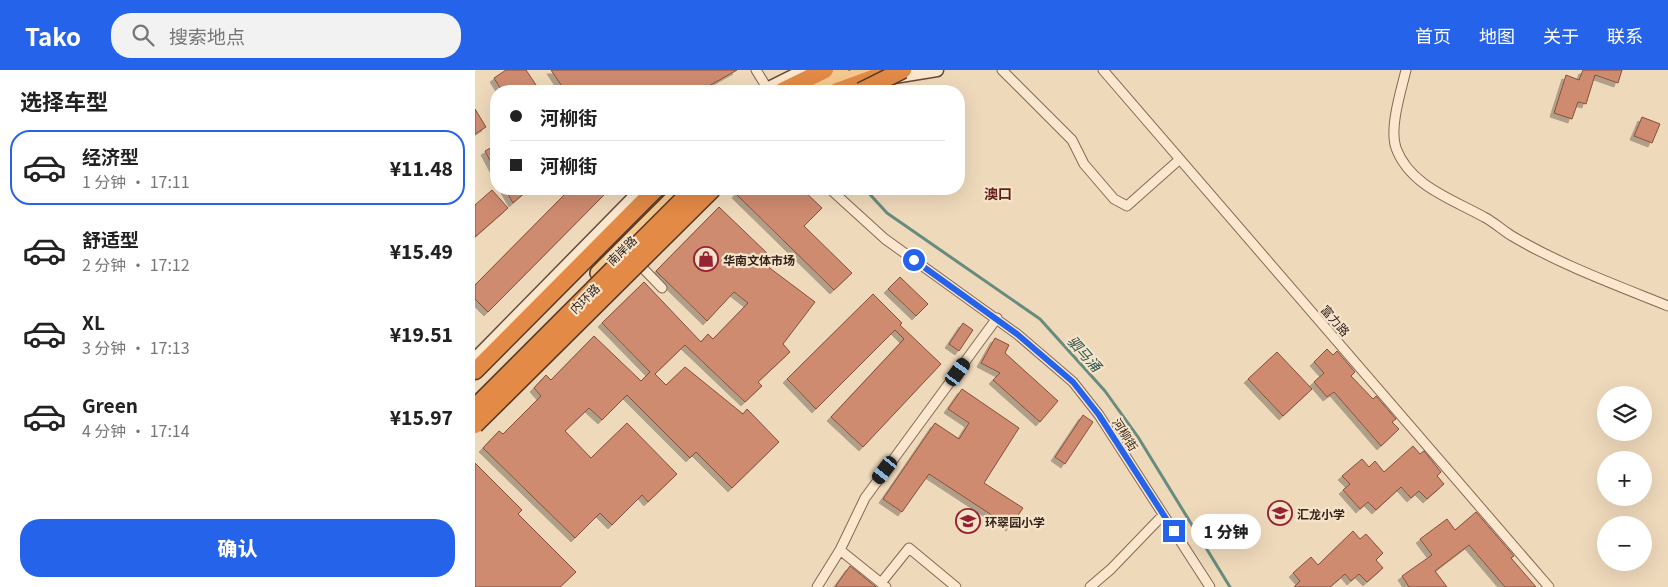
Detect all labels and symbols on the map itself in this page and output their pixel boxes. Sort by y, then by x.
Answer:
district label: 澳口 [984,183,1012,203]
street label: 南岸路 [602,231,640,269]
shop icon: 华南文体市场 [693,246,719,272]
route start [903,249,925,271]
place label: 华南文体市场 [723,251,795,268]
street label: 内环路 [565,279,603,317]
street label: 富力路 [1318,301,1354,339]
water label: 驷马涌 [1064,331,1108,377]
car [943,355,972,389]
street label: 河柳街 [1109,414,1143,454]
car [869,454,900,486]
school or university icon: 汇龙小学 [1267,500,1293,526]
place label: 汇龙小学 [1297,505,1345,522]
school or university icon: 环翠园小学 [955,508,981,534]
place label: 环翠园小学 [985,513,1045,530]
callout: 1 分钟 [1191,514,1261,548]
route end [1163,520,1185,542]

